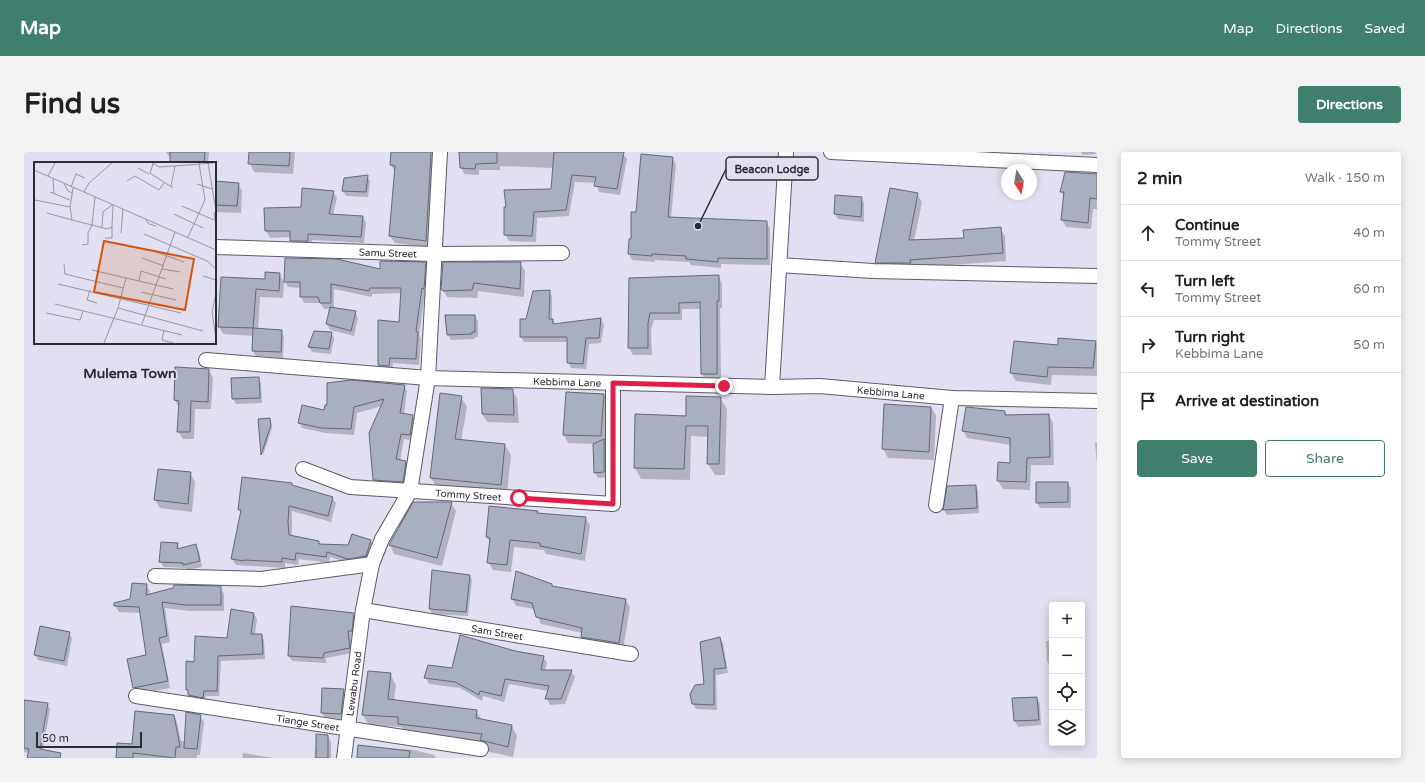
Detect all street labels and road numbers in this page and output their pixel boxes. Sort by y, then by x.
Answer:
street label: Samu Street [359,247,417,260]
street label: Kebbima Lane [533,376,602,390]
street label: Kebbima Lane [856,384,926,403]
street label: Tommy Street [435,488,502,504]
street label: Sam Street [470,623,524,643]
street label: Lewabu Road [344,651,365,717]
street label: Tiange Street [276,713,340,734]

